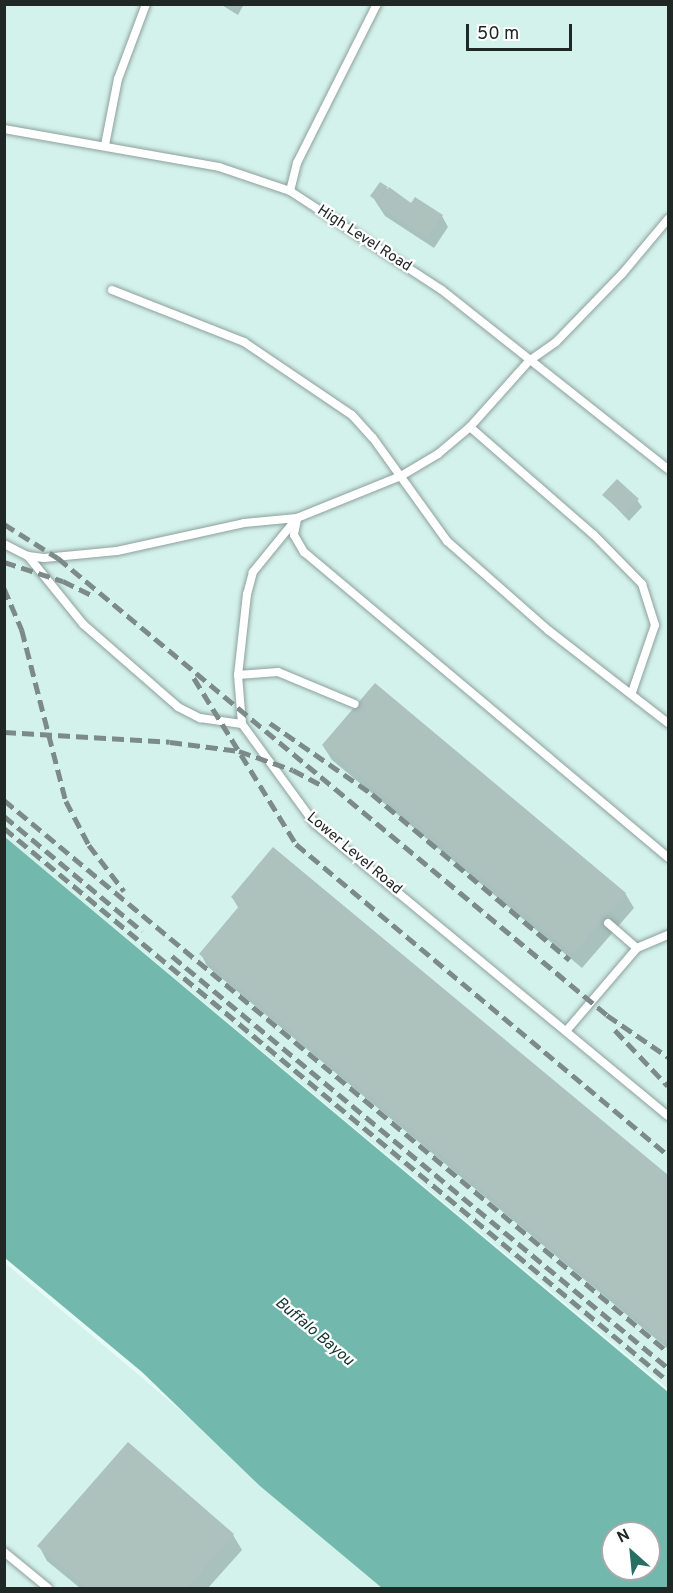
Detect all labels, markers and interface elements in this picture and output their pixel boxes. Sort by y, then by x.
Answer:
scale bar [469,12,576,50]
text: 50 m [477,23,519,46]
street label: High Level Road [314,202,414,276]
street label: Lower Level Road [303,809,405,899]
water label: Buffalo Bayou [271,1293,357,1371]
north arrow [601,1521,661,1581]
text: N [614,1525,633,1548]

